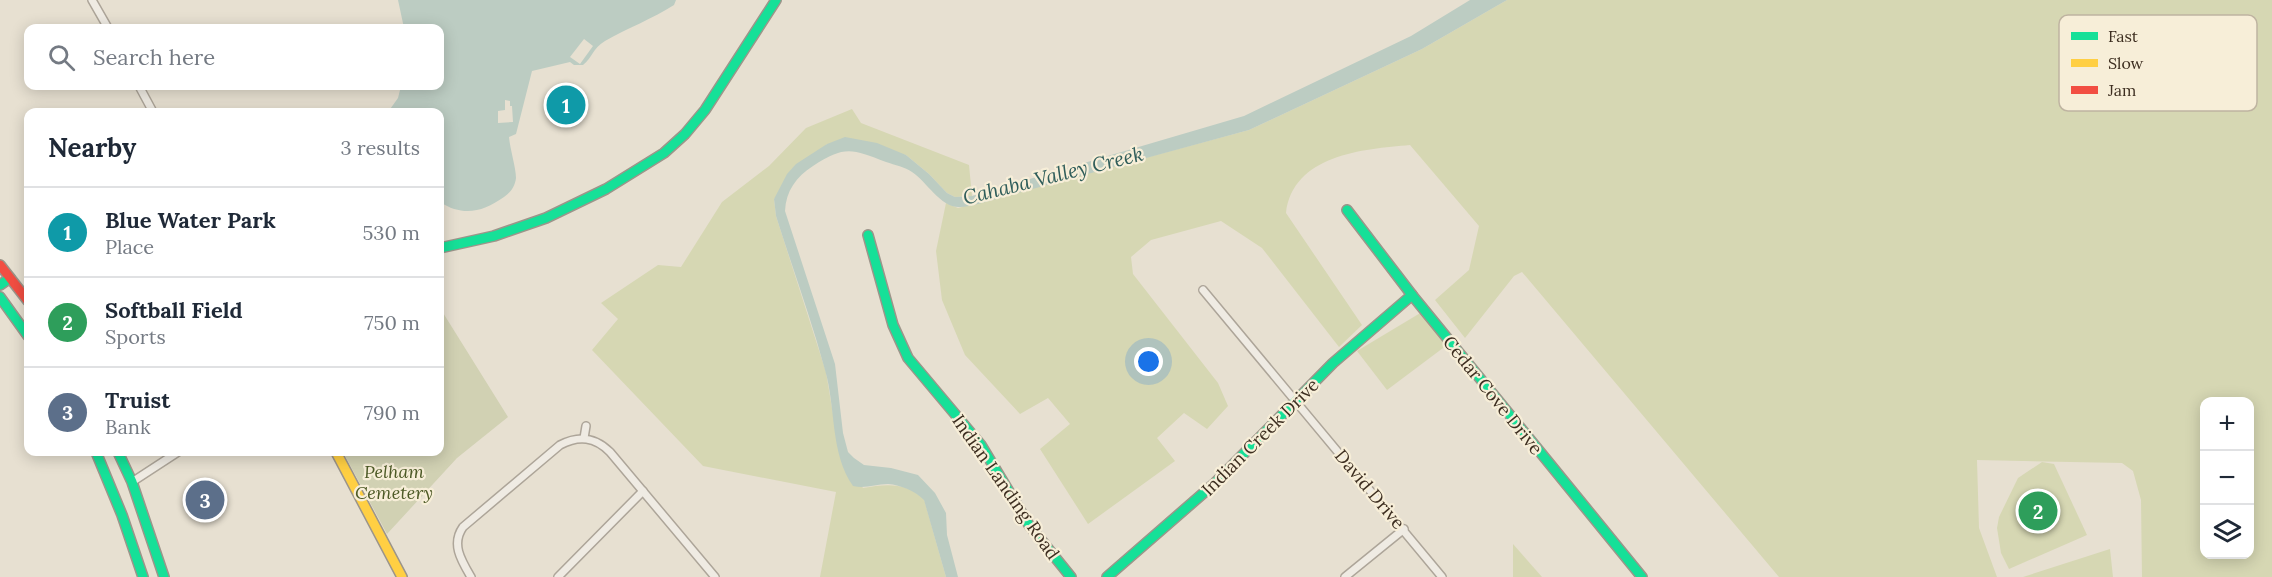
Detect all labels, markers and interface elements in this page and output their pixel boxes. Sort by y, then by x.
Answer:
legend [2059,15,2257,111]
search box [24,24,444,90]
text: Fast [2108,26,2139,46]
icon: search [45,41,78,74]
text: Search here [93,43,215,71]
text: Slow [2108,53,2144,73]
text: Jam [2107,80,2136,100]
pin: 1 [546,82,586,128]
text: Nearby [48,131,136,164]
text: 3 results [341,135,420,160]
water label: Cahaba Valley Creek [960,141,1146,209]
text: Blue Water Park [105,206,276,234]
text: 1 [63,220,72,245]
text: 530 m [362,220,420,245]
text: Place [105,234,154,259]
text: Softball Field [105,296,243,324]
text: 2 [62,310,73,335]
text: 750 m [364,310,420,335]
text: Sports [105,324,166,349]
street label: Cedar Cove Drive [1438,331,1548,459]
your location [1134,347,1163,376]
street label: Indian Creek Drive [1196,373,1324,501]
text: Truist [105,386,170,414]
map controls [2200,397,2254,559]
button: + [2200,397,2254,451]
text: 3 [62,400,73,425]
text: 790 m [364,400,420,425]
street label: Indian Landing Road [947,410,1065,564]
text: Bank [105,414,151,439]
street label: David Drive [1330,444,1410,534]
button: − [2200,451,2254,505]
park label: Pelham Cemetery [355,460,433,504]
pin: 3 [186,478,224,522]
pin: 2 [2018,488,2058,534]
button: layers [2200,505,2254,559]

